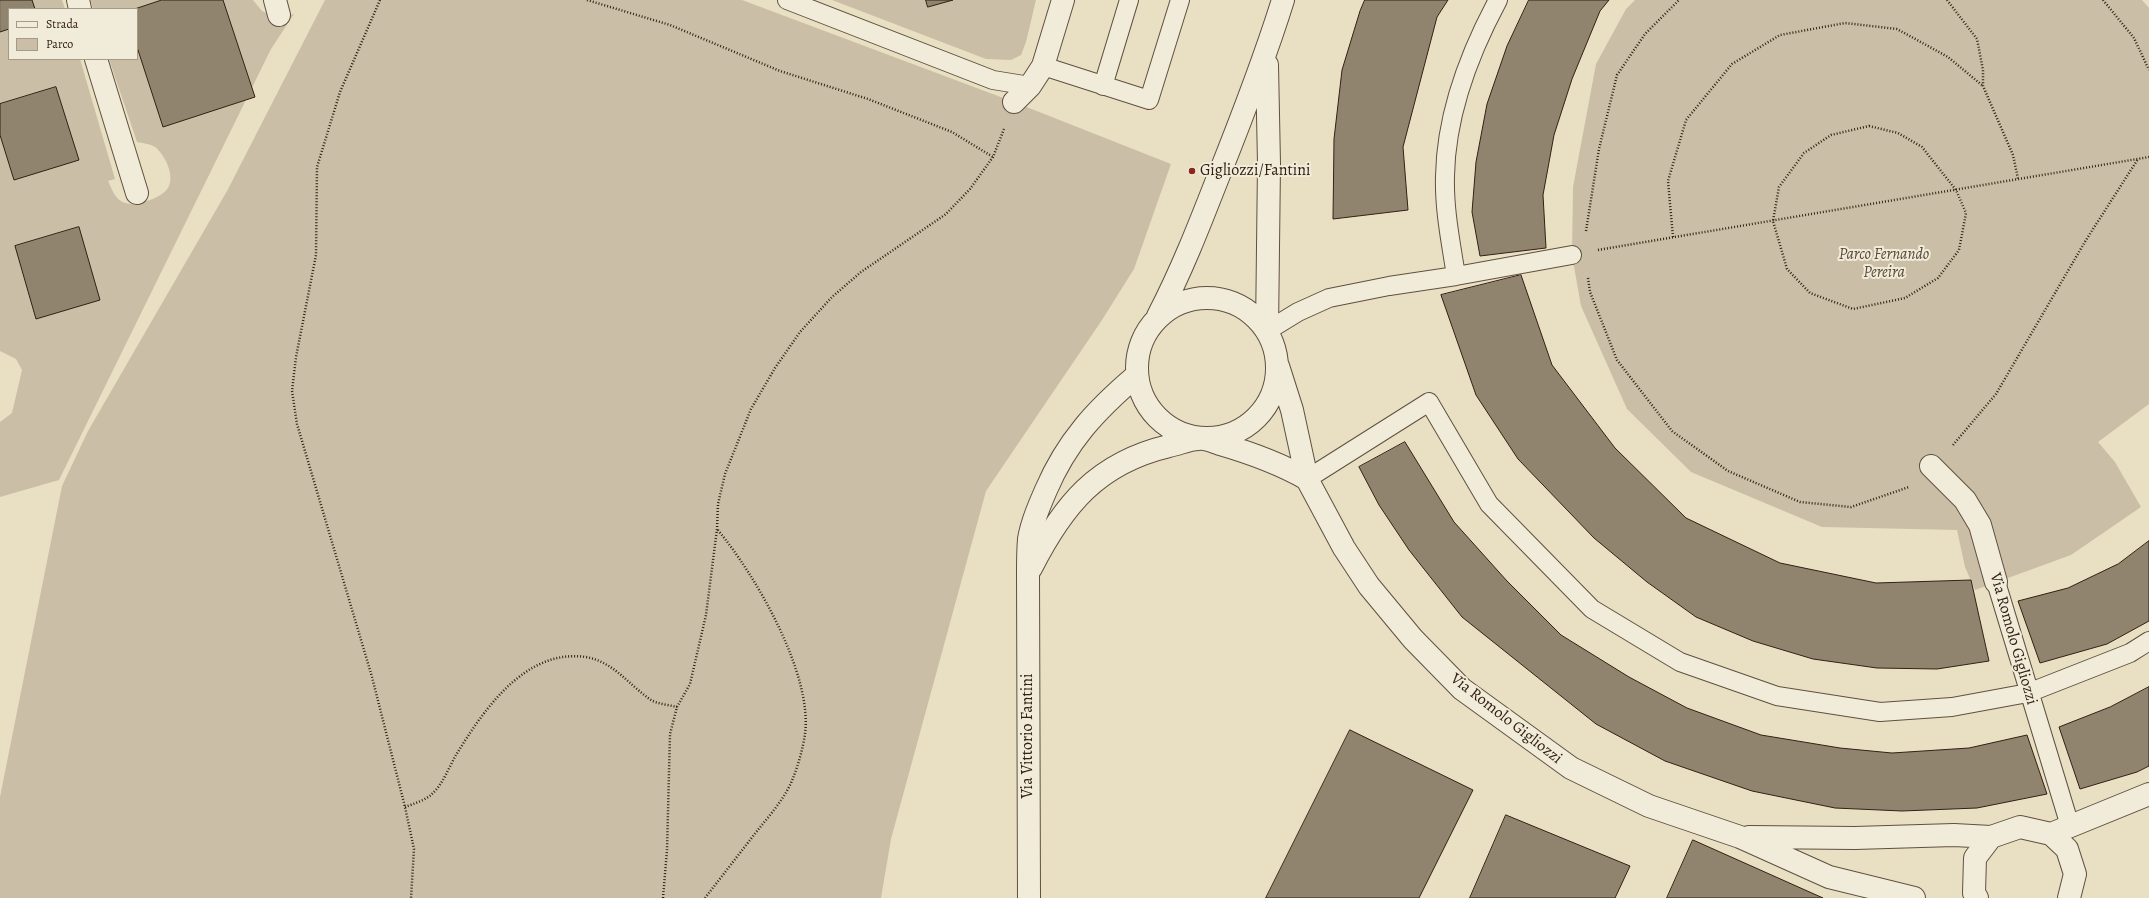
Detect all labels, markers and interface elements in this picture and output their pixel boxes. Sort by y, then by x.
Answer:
legend [8,8,138,60]
text: Strada [46,16,78,32]
text: Parco [46,36,73,52]
place label: Gigliozzi/Fantini [1200,161,1311,181]
marker: Gigliozzi/Fantini [1187,166,1197,176]
park label: Parco Fernando Pereira [1839,245,1929,283]
street label: Via Romolo Gigliozzi [1985,571,2041,707]
street label: Via Romolo Gigliozzi [1446,669,1566,769]
street label: Via Vittorio Fantini [1018,674,1038,798]

